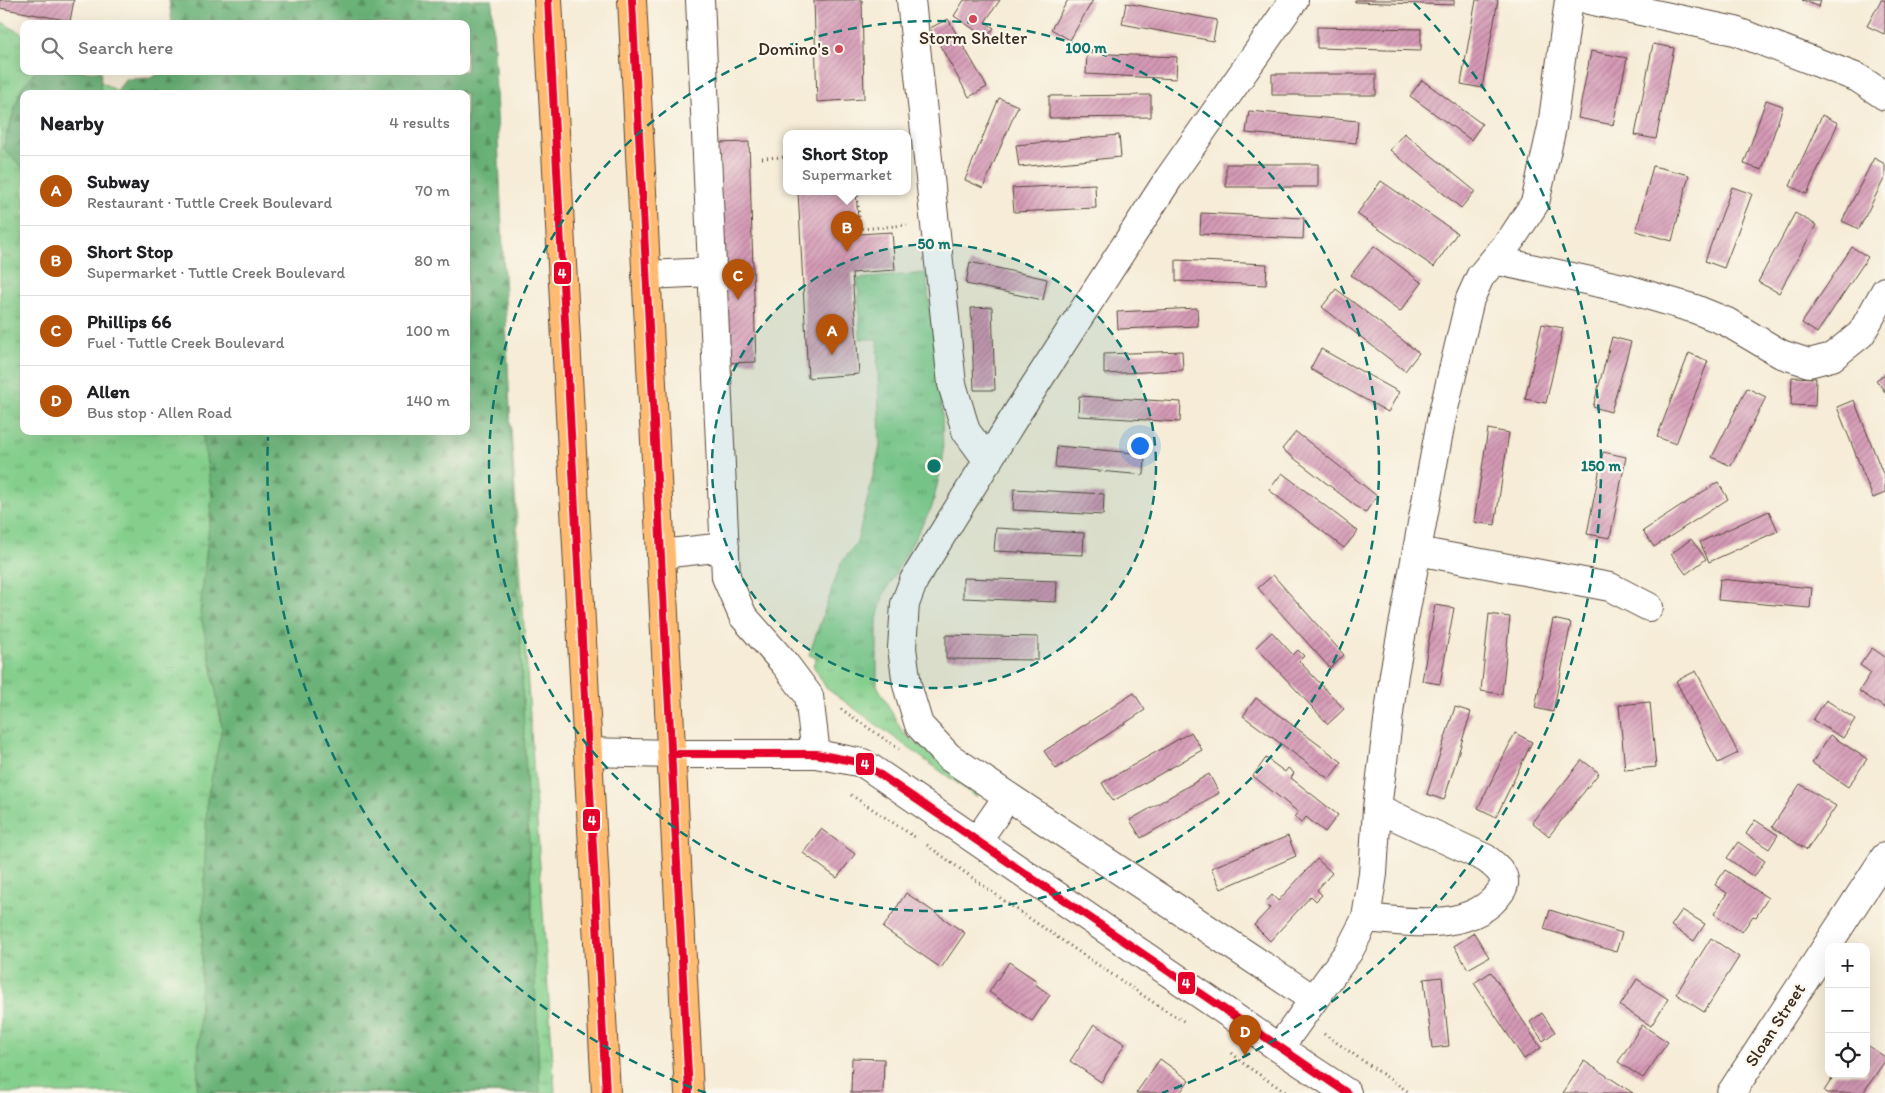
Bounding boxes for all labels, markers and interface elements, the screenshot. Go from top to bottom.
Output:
marker: Storm Shelter [967,13,979,25]
search box [20,20,470,75]
place label: Storm Shelter [919,27,1028,49]
icon: search [38,34,66,62]
text: Search here [78,36,173,59]
place label: Domino's [758,38,829,60]
text: 100 m [1065,39,1107,57]
marker: Domino's [833,43,845,55]
text: Nearby [40,110,104,135]
text: 4 results [389,113,450,132]
popup [783,130,911,195]
text: Short Stop [802,142,888,165]
text: Supermarket [802,165,892,184]
text: Subway [87,170,149,193]
text: A [51,181,61,200]
text: 70 m [415,181,450,200]
text: Restaurant · Tuttle Creek Boulevard [87,193,332,212]
pin: B [831,211,863,252]
text: 50 m [917,235,951,253]
text: Short Stop [87,240,173,263]
text: B [51,251,61,270]
text: 80 m [414,251,450,270]
pin: C [722,259,754,300]
line badge: 4 [553,261,572,285]
text: Supermarket · Tuttle Creek Boulevard [87,263,345,282]
text: 4 [558,265,567,282]
text: Phillips 66 [87,310,171,333]
pin: A [816,314,848,355]
text: C [51,321,61,340]
text: 100 m [406,321,450,340]
text: Fuel · Tuttle Creek Boulevard [87,333,285,352]
text: Allen [87,380,130,403]
text: D [51,391,61,410]
text: 140 m [406,391,450,410]
text: Bus stop · Allen Road [87,403,232,422]
your location [1127,433,1153,459]
centre of rings [925,457,943,475]
text: 150 m [1581,457,1621,475]
line badge: 4 [855,752,875,776]
text: 4 [861,756,870,773]
line badge: 4 [582,808,601,832]
text: 4 [588,812,597,829]
map controls [1825,943,1870,1078]
button: + [1825,943,1870,988]
line badge: 4 [1177,971,1196,995]
text: 4 [1182,975,1191,992]
street label: Sloan Street [1740,979,1810,1071]
button: − [1825,988,1870,1033]
pin: D [1229,1015,1261,1056]
button: locate [1825,1033,1870,1078]

